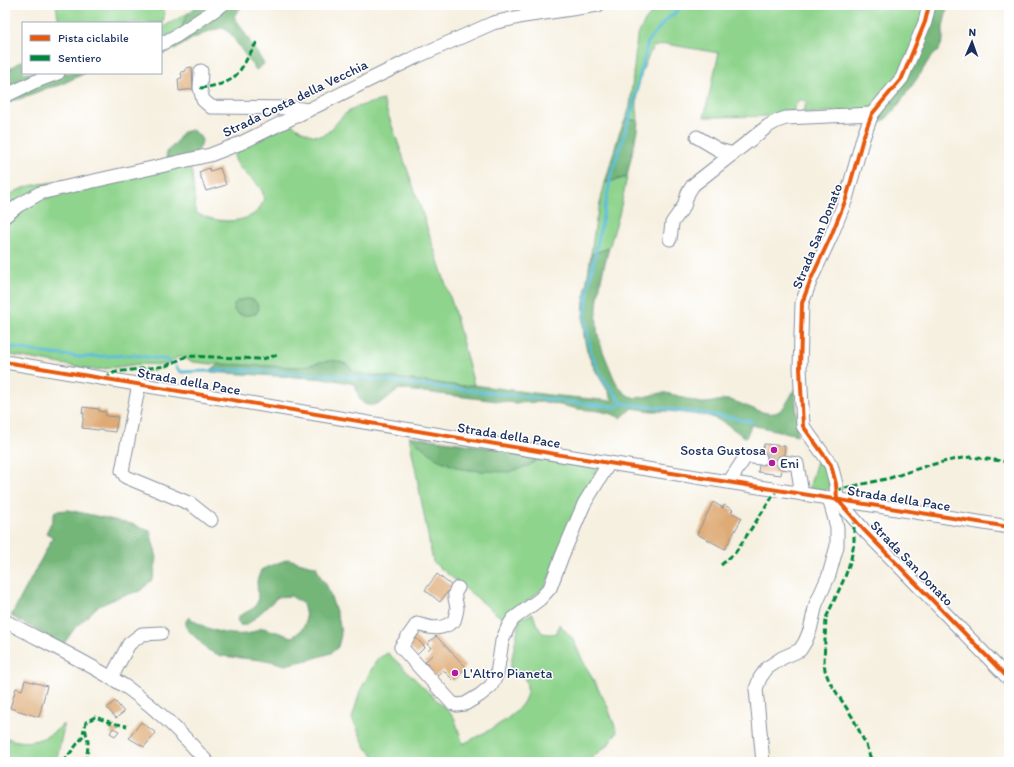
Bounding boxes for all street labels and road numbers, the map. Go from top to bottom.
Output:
street label: Strada Costa della Vecchia [220,56,371,141]
street label: Strada San Donato [789,181,846,291]
street label: Strada della Pace [136,364,242,399]
street label: Strada della Pace [456,419,562,452]
street label: Strada della Pace [846,482,952,515]
street label: Strada San Donato [867,517,957,610]

